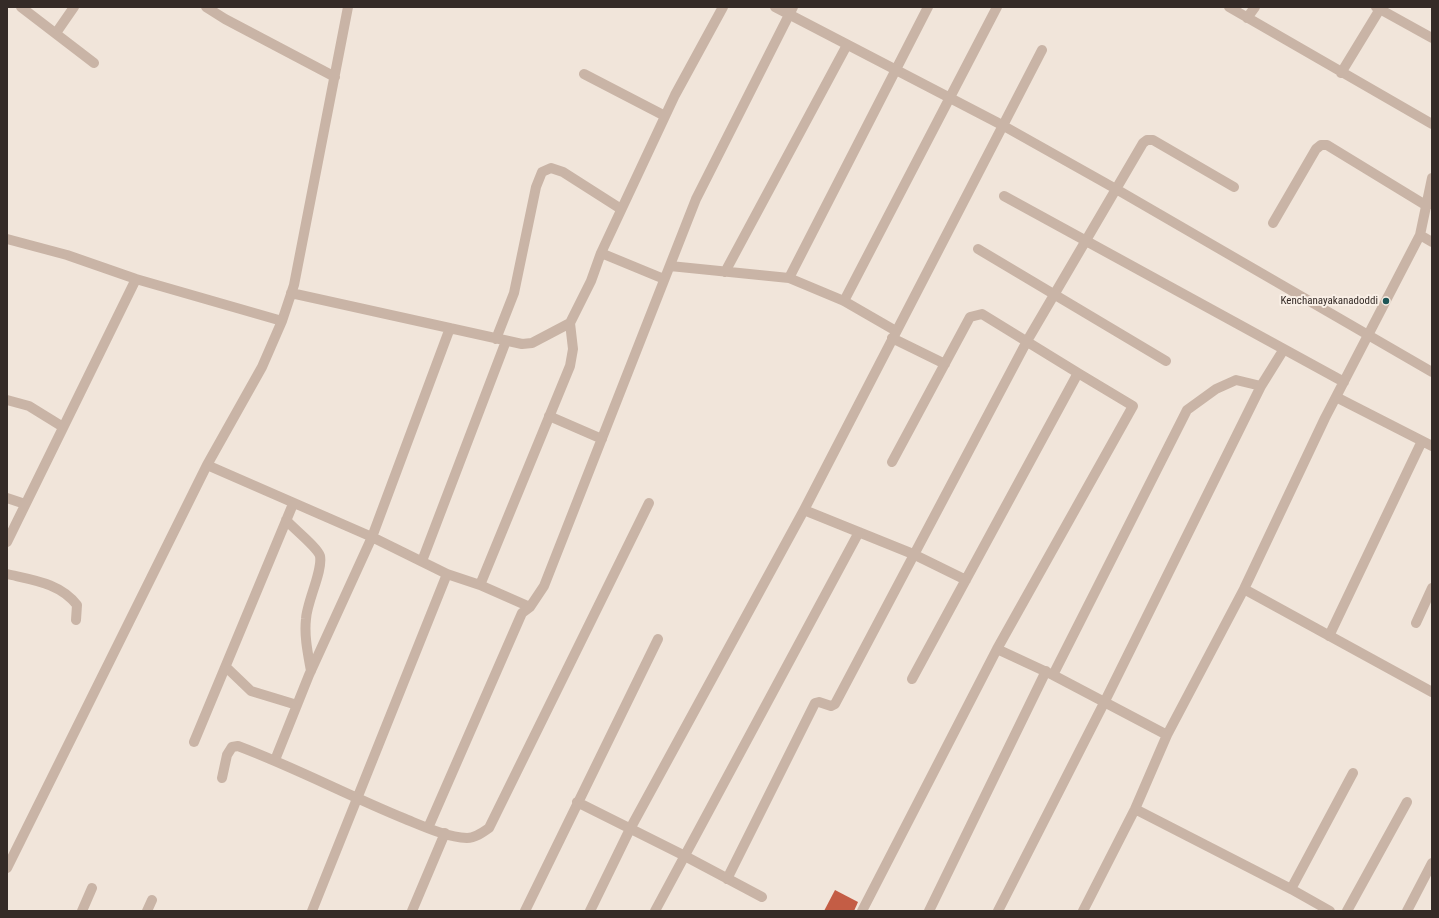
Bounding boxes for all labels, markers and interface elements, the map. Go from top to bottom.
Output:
place label: Kenchanayakanadoddi [1280,294,1378,308]
marker: Kenchanayakanadoddi [1381,296,1391,306]

